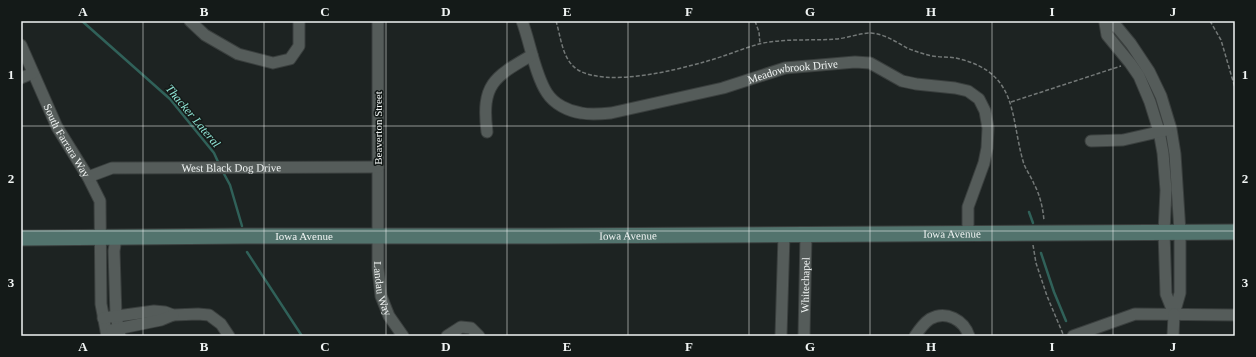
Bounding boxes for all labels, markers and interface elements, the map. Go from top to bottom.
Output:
text: A [78,4,88,19]
text: B [200,4,209,19]
text: C [320,4,330,19]
text: D [441,4,451,19]
text: E [563,4,571,19]
text: F [685,4,693,19]
text: G [805,4,815,19]
text: H [926,4,936,19]
text: I [1049,4,1055,19]
text: J [1170,4,1177,19]
street label: Meadowbrook Drive [746,57,838,86]
text: 1 [8,67,14,82]
text: 1 [1242,67,1248,82]
water label: Thacker Lateral [163,82,224,151]
street label: Beaverton Street [372,91,384,165]
street label: South Farrara Way [41,102,93,180]
street label: West Black Dog Drive [181,161,281,174]
text: 2 [8,171,14,186]
text: 2 [1242,171,1248,186]
street label: Iowa Avenue [923,227,981,240]
street label: Iowa Avenue [599,229,657,242]
street label: Iowa Avenue [275,230,333,242]
street label: Whitechapel [798,257,812,313]
street label: Landau Way [372,261,394,318]
text: 3 [8,275,15,290]
text: 3 [1242,275,1249,290]
text: A [78,339,88,354]
text: B [200,339,209,354]
text: C [320,339,330,354]
text: D [441,339,451,354]
text: E [563,339,571,354]
text: F [685,339,693,354]
text: G [805,339,815,354]
text: H [926,339,936,354]
text: I [1049,339,1055,354]
text: J [1170,339,1177,354]

